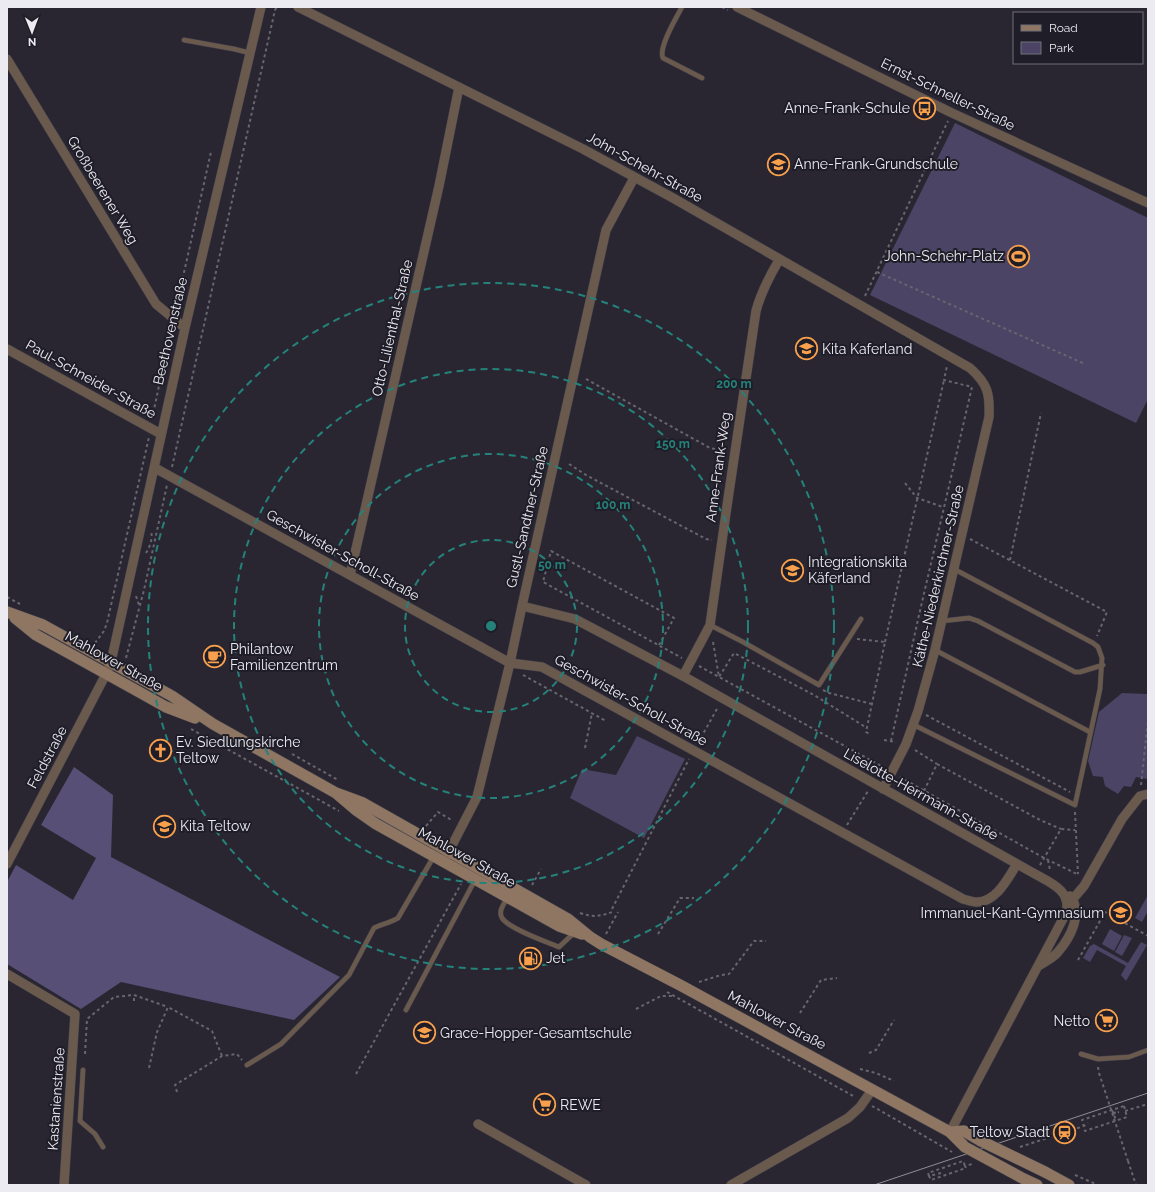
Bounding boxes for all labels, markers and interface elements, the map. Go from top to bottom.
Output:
north arrow [12,12,52,52]
legend [1013,12,1143,64]
text: Road [1049,21,1078,35]
text: N [28,35,36,48]
text: Park [1049,41,1074,55]
street label: Ernst-Schneller-Straße [878,55,1018,133]
bus stop icon: Anne-Frank-Schule [912,95,938,121]
place label: Anne-Frank-Schule [784,100,910,116]
street label: John-Schehr-Straße [584,129,706,205]
street label: Großbeerener Weg [64,133,142,247]
school or university icon: Anne-Frank-Grundschule [766,151,792,177]
place label: Anne-Frank-Grundschule [794,156,958,172]
sports icon: John-Schehr-Platz [1006,243,1032,269]
place label: John-Schehr-Platz [884,248,1004,264]
street label: Otto-Lilienthal-Straße [368,258,416,398]
street label: Beethovenstraße [150,276,190,386]
street label: Paul-Schneider-Straße [23,336,159,422]
school or university icon: Kita Kaferland [793,336,819,362]
place label: Kita Kaferland [822,341,912,357]
text: 200 m [716,377,752,391]
street label: Anne-Frank-Weg [702,411,734,523]
text: 150 m [656,437,690,451]
street label: Gustl-Sandtner-Straße [503,444,551,590]
street label: Käthe-Niederkirchner-Straße [909,483,967,669]
text: 100 m [596,498,630,512]
street label: Geschwister-Scholl-Straße [264,506,422,604]
place label: Integrationskita Käferland [808,554,907,586]
school or university icon: Integrationskita Käferland [779,557,805,583]
text: 50 m [538,558,566,572]
centre of rings [484,619,498,633]
street label: Mahlower Straße [62,628,166,694]
place label: Philantow Familienzentrum [230,641,338,673]
cafe icon: Philantow Familienzentrum [202,644,228,670]
street label: Geschwister-Scholl-Straße [552,651,710,749]
street label: Feldstraße [24,723,70,791]
place label: Ev. Siedlungskirche Teltow [176,734,300,766]
church icon: Ev. Siedlungskirche Teltow [147,737,173,763]
street label: Liselotte-Herrmann-Straße [841,745,1001,843]
school or university icon: Kita Teltow [152,813,178,839]
place label: Kita Teltow [180,818,251,834]
street label: Mahlower Straße [415,824,519,890]
school or university icon: Immanuel-Kant-Gymnasium [1107,900,1133,926]
place label: Immanuel-Kant-Gymnasium [921,905,1104,921]
fuel station icon: Jet [518,945,544,971]
place label: Jet [546,950,566,966]
street label: Mahlower Straße [725,987,829,1053]
supermarket icon: Netto [1093,1008,1119,1034]
place label: Netto [1054,1013,1090,1029]
school or university icon: Grace-Hopper-Gesamtschule [411,1020,437,1046]
place label: Grace-Hopper-Gesamtschule [440,1025,632,1041]
street label: Kastanienstraße [44,1047,68,1151]
supermarket icon: REWE [531,1092,557,1118]
place label: REWE [560,1097,601,1113]
station icon: Teltow Stadt [1052,1119,1078,1145]
place label: Teltow Stadt [970,1124,1050,1140]

